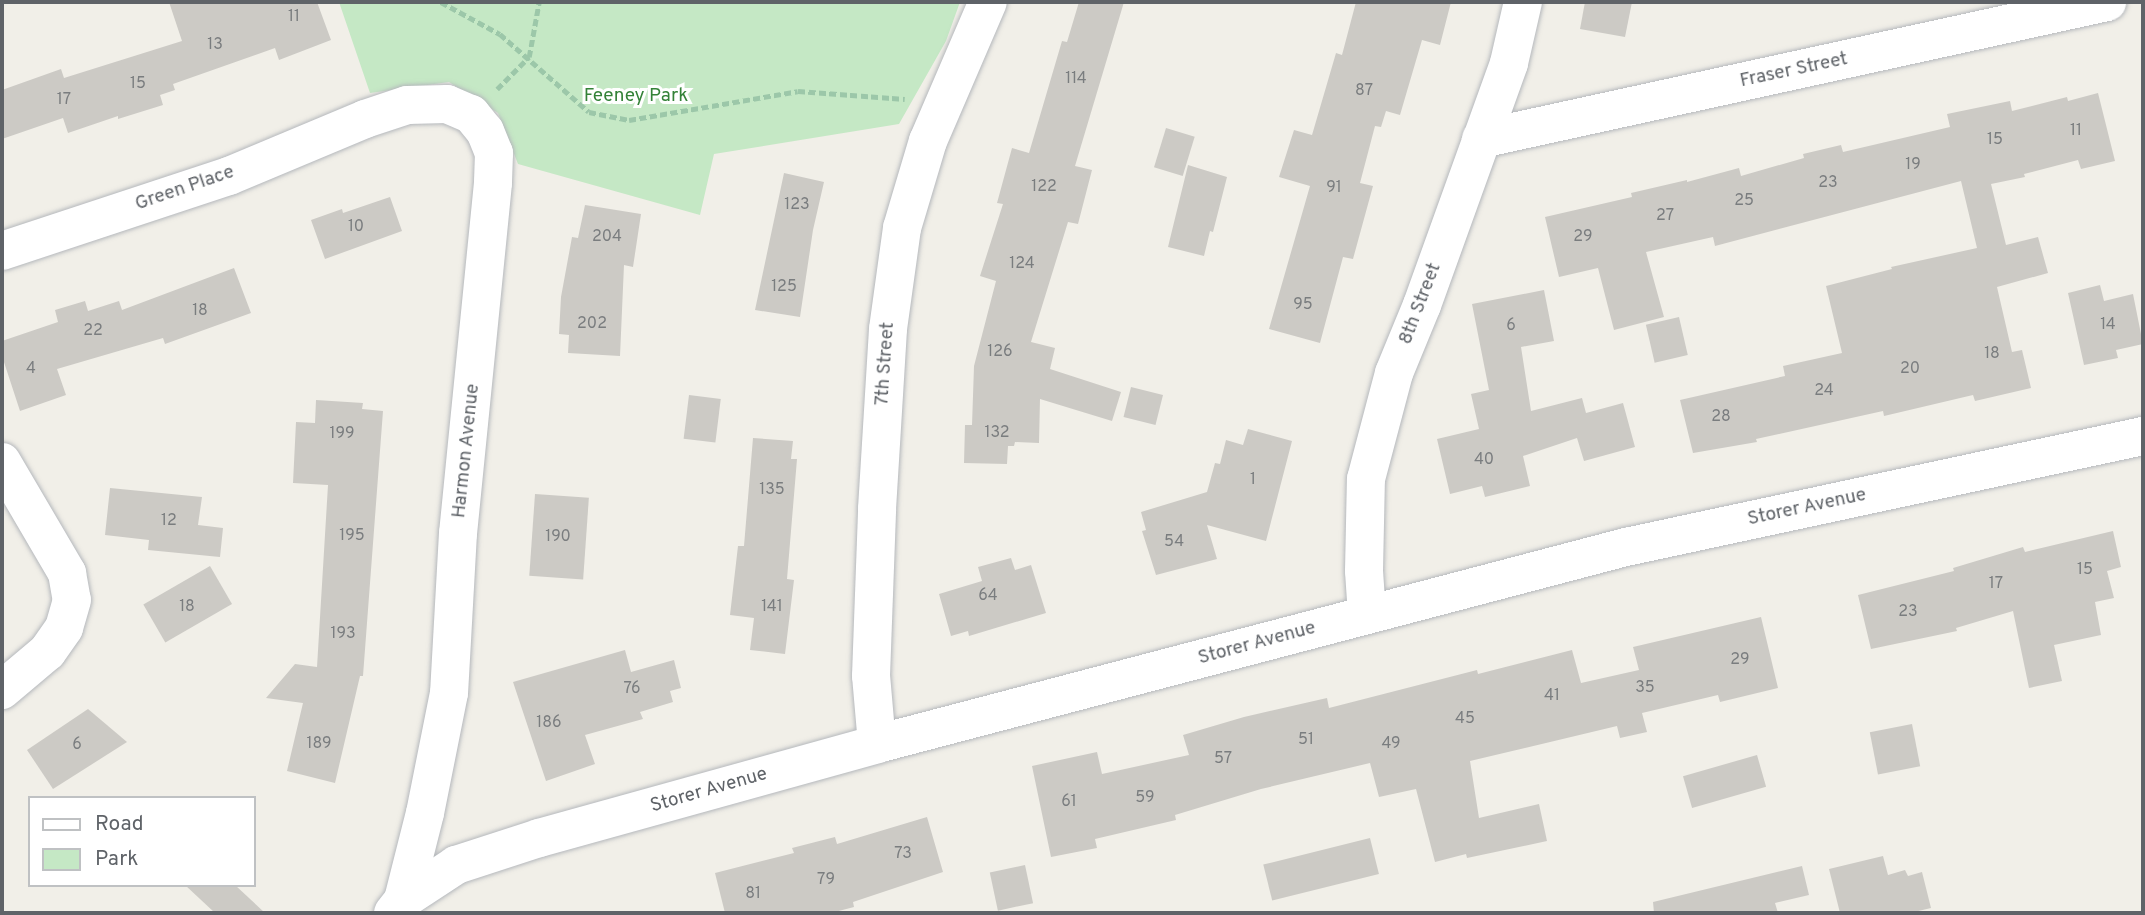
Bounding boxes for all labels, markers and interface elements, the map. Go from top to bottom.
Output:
house number: 11 [288,7,300,27]
house number: 13 [207,35,223,55]
street label: Fraser Street [1738,48,1850,94]
house number: 114 [1065,69,1087,89]
house number: 15 [130,74,146,94]
house number: 87 [1355,81,1373,101]
park label: Feeney Park [584,86,688,108]
house number: 17 [57,90,71,110]
house number: 11 [2070,121,2082,141]
house number: 15 [1987,130,2003,150]
house number: 19 [1905,155,1921,175]
street label: Green Place [132,161,238,217]
house number: 23 [1818,173,1838,193]
house number: 122 [1031,177,1057,197]
house number: 91 [1326,178,1342,198]
house number: 25 [1734,191,1754,211]
house number: 123 [784,195,810,215]
house number: 27 [1656,206,1674,226]
house number: 10 [348,217,364,237]
house number: 204 [592,227,622,247]
house number: 29 [1573,227,1593,247]
house number: 124 [1009,254,1035,274]
street label: 8th Street [1395,260,1447,348]
house number: 125 [771,277,797,297]
house number: 95 [1293,295,1313,315]
house number: 18 [192,301,208,321]
house number: 202 [577,314,607,334]
house number: 14 [2100,315,2116,335]
house number: 6 [1506,316,1516,336]
house number: 22 [83,321,103,341]
street label: 7th Street [872,321,900,407]
house number: 126 [987,342,1013,362]
house number: 18 [1984,344,2000,364]
house number: 4 [26,359,36,379]
house number: 20 [1900,359,1920,379]
house number: 24 [1814,381,1834,401]
street label: Harmon Avenue [449,382,485,520]
house number: 28 [1711,407,1731,427]
house number: 132 [984,423,1010,443]
house number: 199 [329,424,355,444]
house number: 40 [1474,450,1494,470]
house number: 1 [1250,470,1256,490]
house number: 135 [759,480,785,500]
street label: Storer Avenue [1745,484,1869,532]
house number: 12 [161,511,177,531]
house number: 195 [339,526,365,546]
house number: 190 [545,527,571,547]
house number: 54 [1164,532,1184,552]
house number: 15 [2077,560,2093,580]
house number: 17 [1989,574,2003,594]
house number: 64 [978,586,998,606]
house number: 18 [179,597,195,617]
house number: 141 [761,597,783,617]
house number: 23 [1898,602,1918,622]
street label: Storer Avenue [1195,617,1319,671]
house number: 193 [330,624,356,644]
house number: 29 [1730,650,1750,670]
house number: 35 [1635,678,1655,698]
house number: 76 [623,679,641,699]
house number: 41 [1544,686,1560,706]
house number: 45 [1455,709,1475,729]
house number: 186 [536,713,562,733]
house number: 51 [1298,730,1314,750]
house number: 189 [307,734,331,754]
house number: 49 [1381,734,1401,754]
house number: 6 [72,735,82,755]
house number: 57 [1214,749,1232,769]
street label: Storer Avenue [648,763,770,819]
house number: 59 [1135,788,1155,808]
house number: 61 [1061,792,1077,812]
legend [28,796,256,887]
text: Road [95,811,144,838]
house number: 73 [894,844,912,864]
text: Park [95,846,138,873]
house number: 79 [817,870,835,890]
house number: 81 [745,884,761,904]

